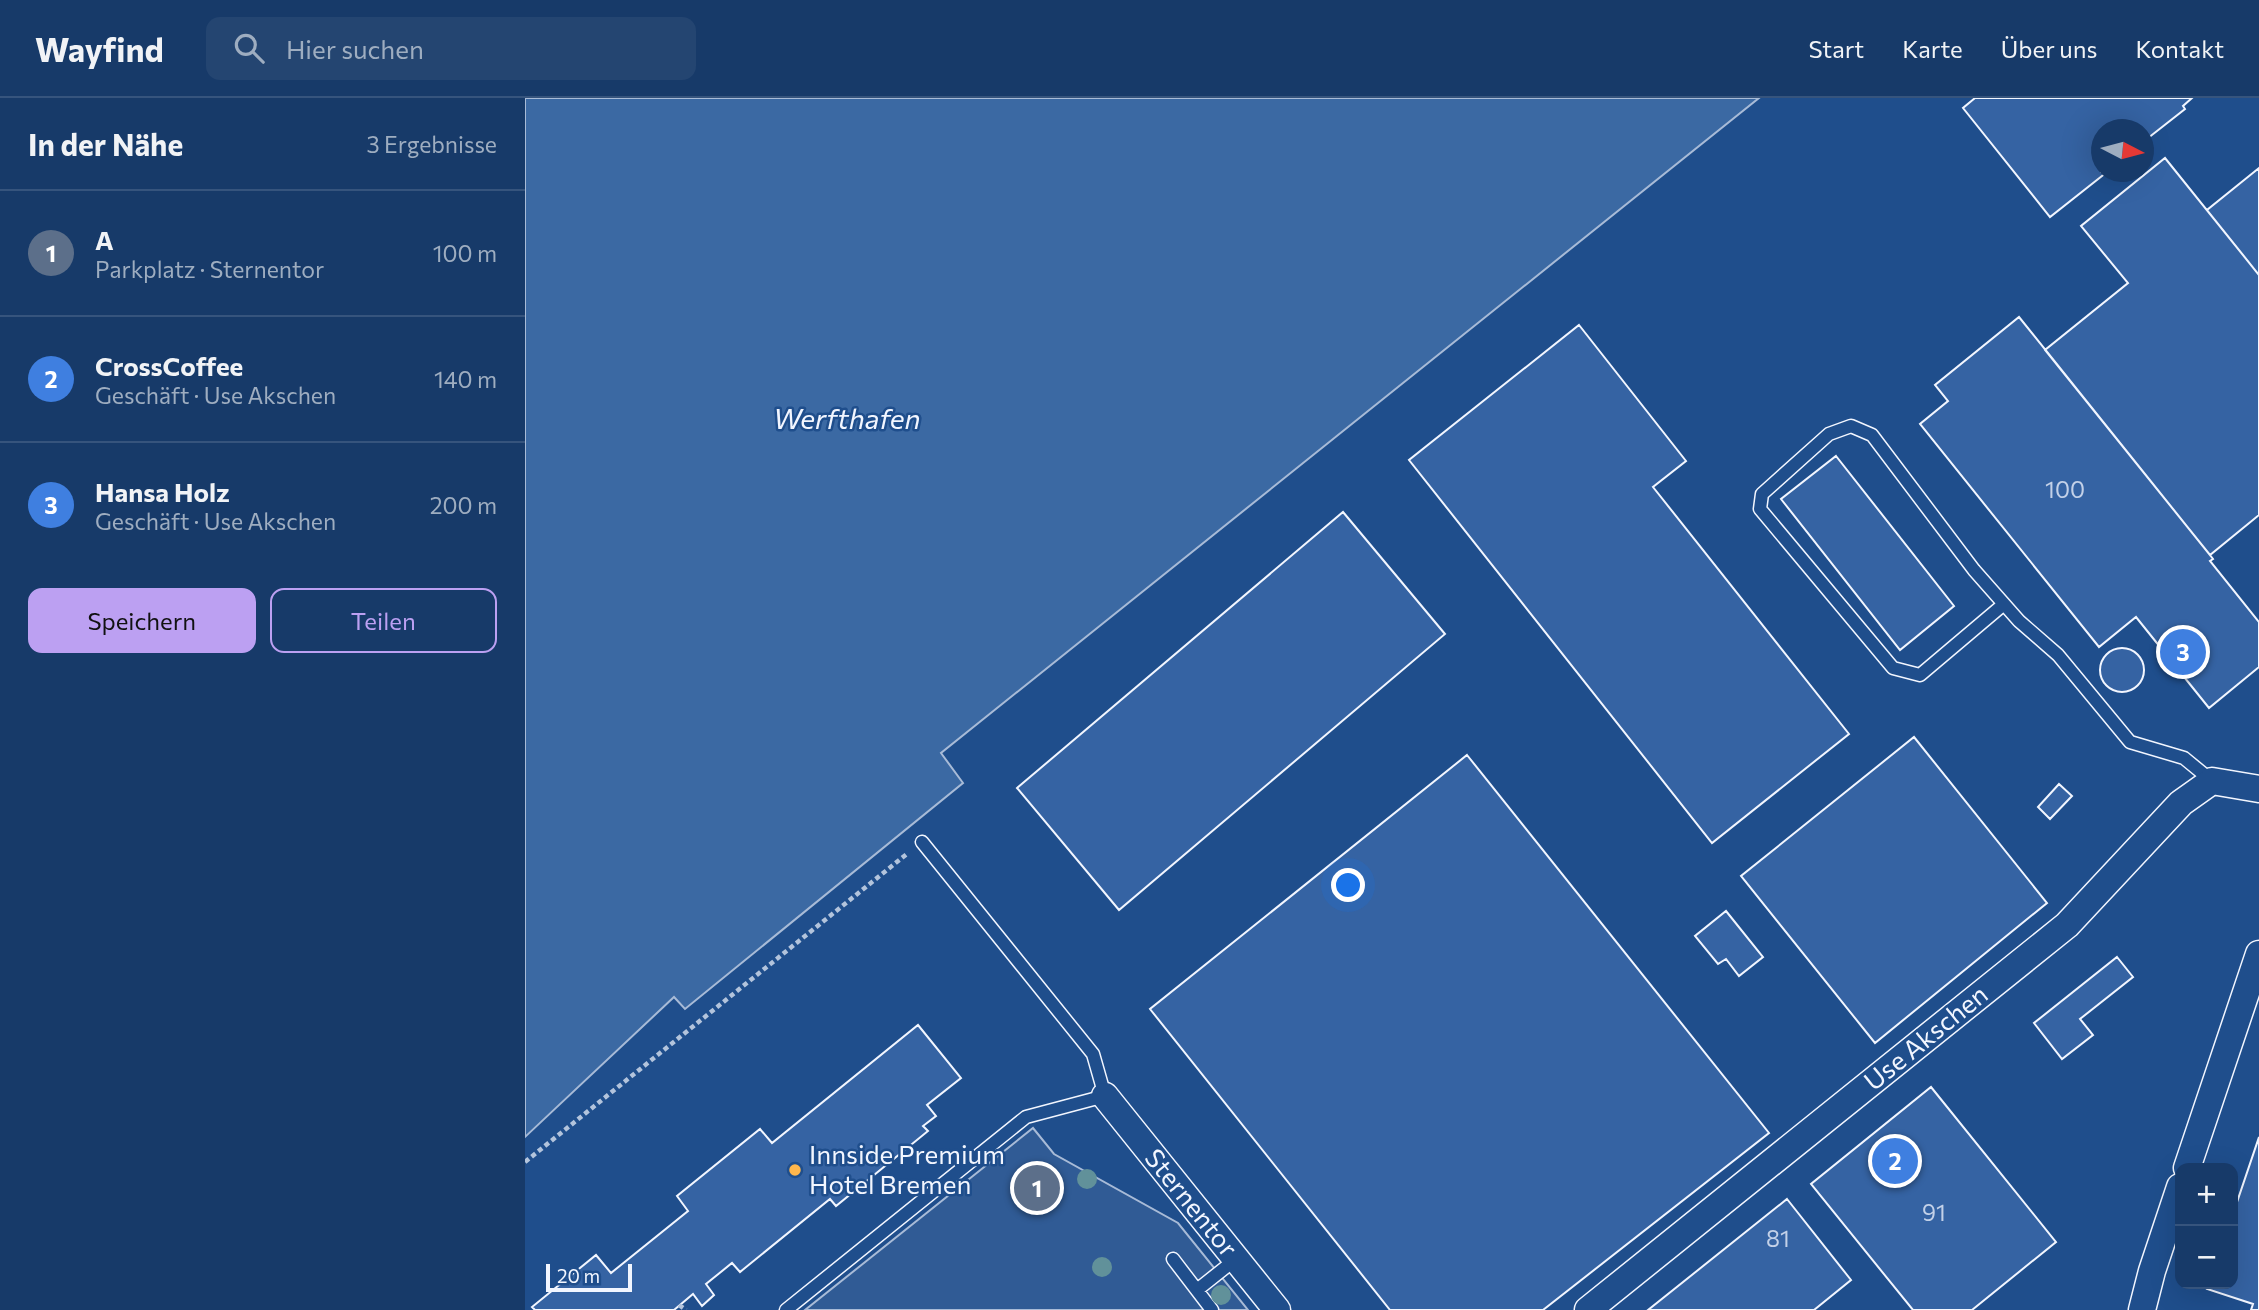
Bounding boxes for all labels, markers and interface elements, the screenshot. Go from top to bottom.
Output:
search box [206,17,696,80]
text: Wayfind [35,28,164,69]
icon: search [230,29,268,67]
text: Hier suchen [286,33,424,64]
text: Start [1809,34,1864,63]
text: Karte [1902,34,1963,63]
text: Über uns [2001,34,2097,63]
text: Kontakt [2135,34,2224,63]
north arrow [2091,119,2154,182]
text: In der Nähe [28,125,183,162]
text: 3 Ergebnisse [367,130,497,158]
text: A [95,224,114,255]
text: 1 [46,239,56,267]
text: 100 m [433,239,497,267]
text: Parkplatz · Sternentor [95,255,324,283]
text: CrossCoffee [95,350,243,381]
text: 2 [44,365,58,393]
text: 140 m [434,365,497,393]
text: Geschäft · Use Akschen [95,381,336,409]
water label: Werfthafen [773,401,921,435]
house number: 100 [2045,475,2085,503]
text: Hansa Holz [95,476,230,507]
text: 3 [44,491,58,519]
text: 200 m [430,491,497,519]
text: Geschäft · Use Akschen [95,507,336,535]
button: Speichern [28,588,256,653]
button: Teilen [270,588,497,653]
pin: 3 [2160,626,2206,678]
your location [1331,868,1365,902]
street label: Use Akschen [1857,978,1993,1096]
pin: 2 [1872,1135,1918,1187]
place label: Innside Premium Hotel Bremen [809,1138,1005,1199]
street label: Sternentor [1139,1142,1245,1262]
marker: Innside Premium Hotel Bremen [787,1162,803,1178]
pin: 1 [1014,1162,1060,1214]
map controls [2175,1163,2238,1289]
button: + [2175,1163,2238,1226]
house number: 91 [1922,1198,1946,1226]
house number: 81 [1766,1224,1790,1252]
button: − [2175,1226,2238,1289]
scale bar [546,1261,632,1293]
text: 20 m [557,1264,600,1287]

